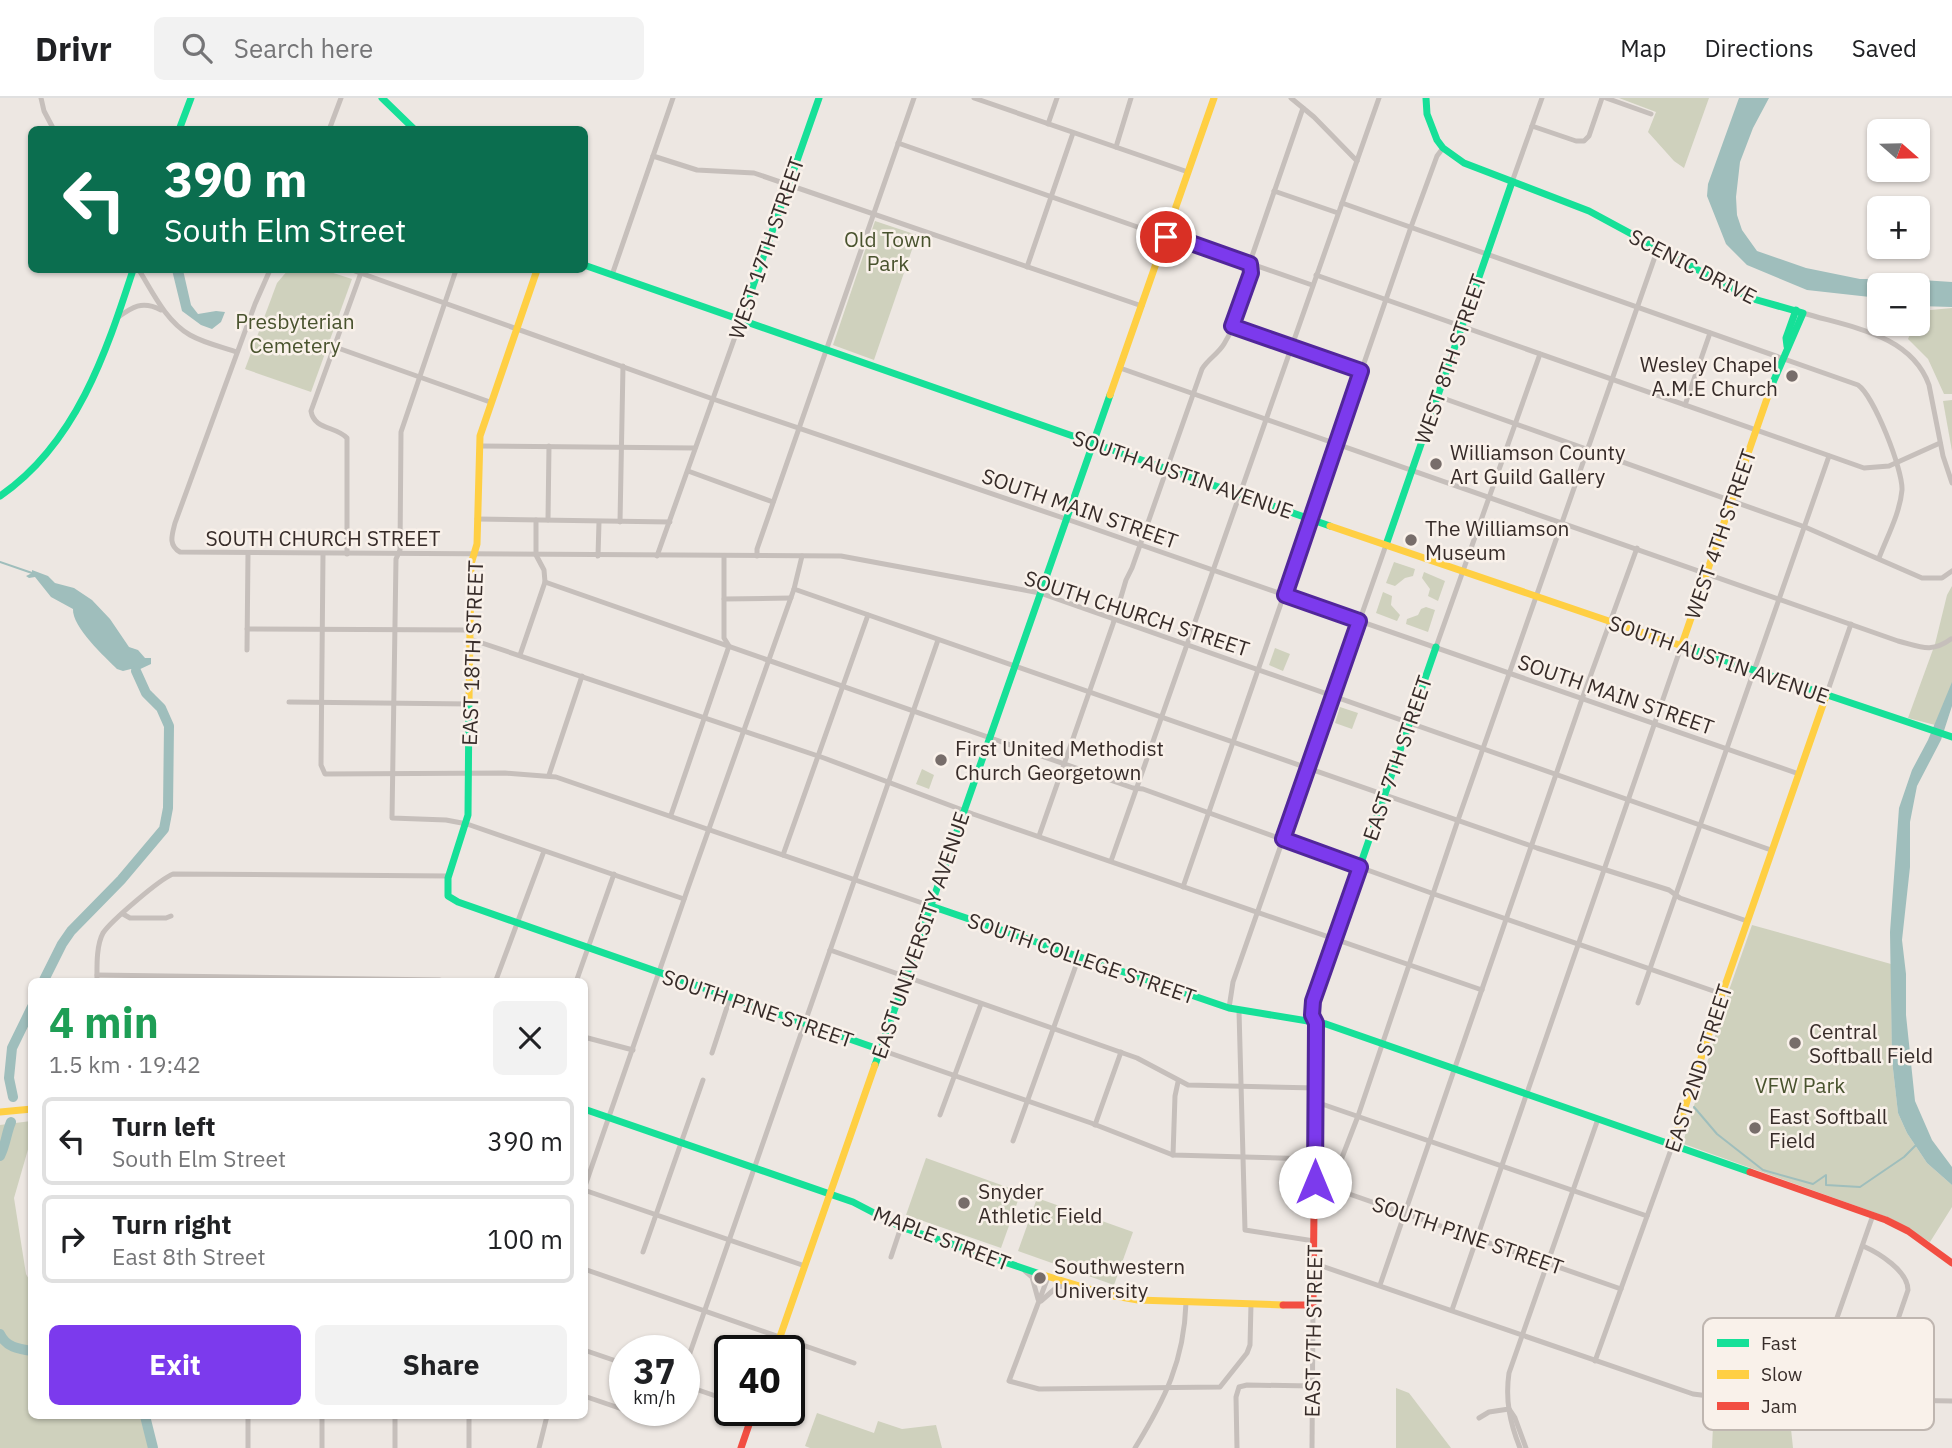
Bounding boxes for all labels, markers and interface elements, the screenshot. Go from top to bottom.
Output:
search box [154,17,644,80]
text: Drivr [35,27,112,70]
icon: search [178,29,216,67]
text: Search here [234,31,373,65]
text: Map [1620,32,1666,64]
text: Directions [1704,32,1814,64]
text: Saved [1852,32,1917,64]
north arrow [1867,119,1930,182]
map controls [1867,119,1930,336]
text: 390 m [164,147,308,210]
street label: WEST 17TH STREET [722,153,810,343]
icon: left [49,154,140,245]
button: + [1867,196,1930,259]
pin [1136,207,1196,267]
text: South Elm Street [164,209,406,251]
icon: arrive [1147,218,1185,256]
street label: SCENIC DRIVE [1624,222,1762,310]
park label: Old Town Park [844,225,932,277]
street label: WEST 8TH STREET [1408,270,1492,448]
button: − [1867,273,1930,336]
park label: Presbyterian Cemetery [235,307,355,359]
place label: Wesley Chapel A.M.E Church [1640,350,1778,402]
marker: Wesley Chapel A.M.E Church [1784,368,1800,384]
street label: SOUTH AUSTIN AVENUE [1069,423,1297,525]
place label: Williamson County Art Guild Gallery [1450,438,1626,490]
street label: WEST 4TH STREET [1678,445,1762,623]
marker: Williamson County Art Guild Gallery [1428,456,1444,472]
street label: SOUTH MAIN STREET [978,461,1182,555]
place label: The Williamson Museum [1425,514,1569,566]
street label: SOUTH CHURCH STREET [205,524,441,552]
marker: The Williamson Museum [1403,532,1419,548]
street label: EAST 18TH STREET [455,560,489,746]
street label: SOUTH CHURCH STREET [1021,563,1253,663]
street label: SOUTH AUSTIN AVENUE [1605,608,1833,710]
street label: SOUTH MAIN STREET [1514,647,1718,741]
street label: EAST 7TH STREET [1356,672,1438,844]
place label: First United Methodist Church Georgetown [955,734,1164,786]
marker: First United Methodist Church Georgetown [933,752,949,768]
street label: EAST UNIVERSITY AVENUE [865,808,975,1062]
street label: SOUTH COLLEGE STREET [964,906,1200,1010]
street label: SOUTH PINE STREET [659,962,857,1054]
street label: EAST 2ND STREET [1658,980,1738,1156]
text: 4 min [49,995,159,1050]
button: close [493,1001,567,1075]
place label: Central Softball Field [1809,1017,1933,1069]
marker: Central Softball Field [1787,1035,1803,1051]
text: 1.5 km · 19:42 [49,1049,201,1079]
park label: VFW Park [1755,1071,1845,1099]
place label: East Softball Field [1769,1102,1888,1154]
text: Turn left [112,1109,215,1143]
marker: East Softball Field [1747,1120,1763,1136]
icon: left [53,1122,91,1160]
text: 390 m [487,1124,563,1158]
text: South Elm Street [112,1143,286,1173]
position arrow [1278,1145,1352,1219]
place label: Snyder Athletic Field [978,1177,1102,1229]
street label: SOUTH PINE STREET [1369,1189,1567,1281]
marker: Snyder Athletic Field [956,1195,972,1211]
street label: MAPLE STREET [869,1199,1015,1277]
text: Turn right [112,1207,231,1241]
icon: right [53,1220,91,1258]
text: 100 m [487,1222,563,1256]
text: East 8th Street [112,1241,266,1271]
street label: EAST 7TH STREET [1297,1244,1329,1418]
place label: Southwestern University [1054,1252,1185,1304]
marker: Southwestern University [1032,1270,1048,1286]
legend [1703,1318,1934,1430]
button: Exit [49,1325,301,1405]
button: Share [315,1325,567,1405]
text: Fast [1761,1331,1797,1355]
speed limit sign: 40 [714,1335,805,1426]
text: 37 [633,1348,676,1394]
text: Slow [1761,1362,1802,1386]
text: km/h [633,1386,676,1409]
text: Jam [1761,1394,1797,1418]

